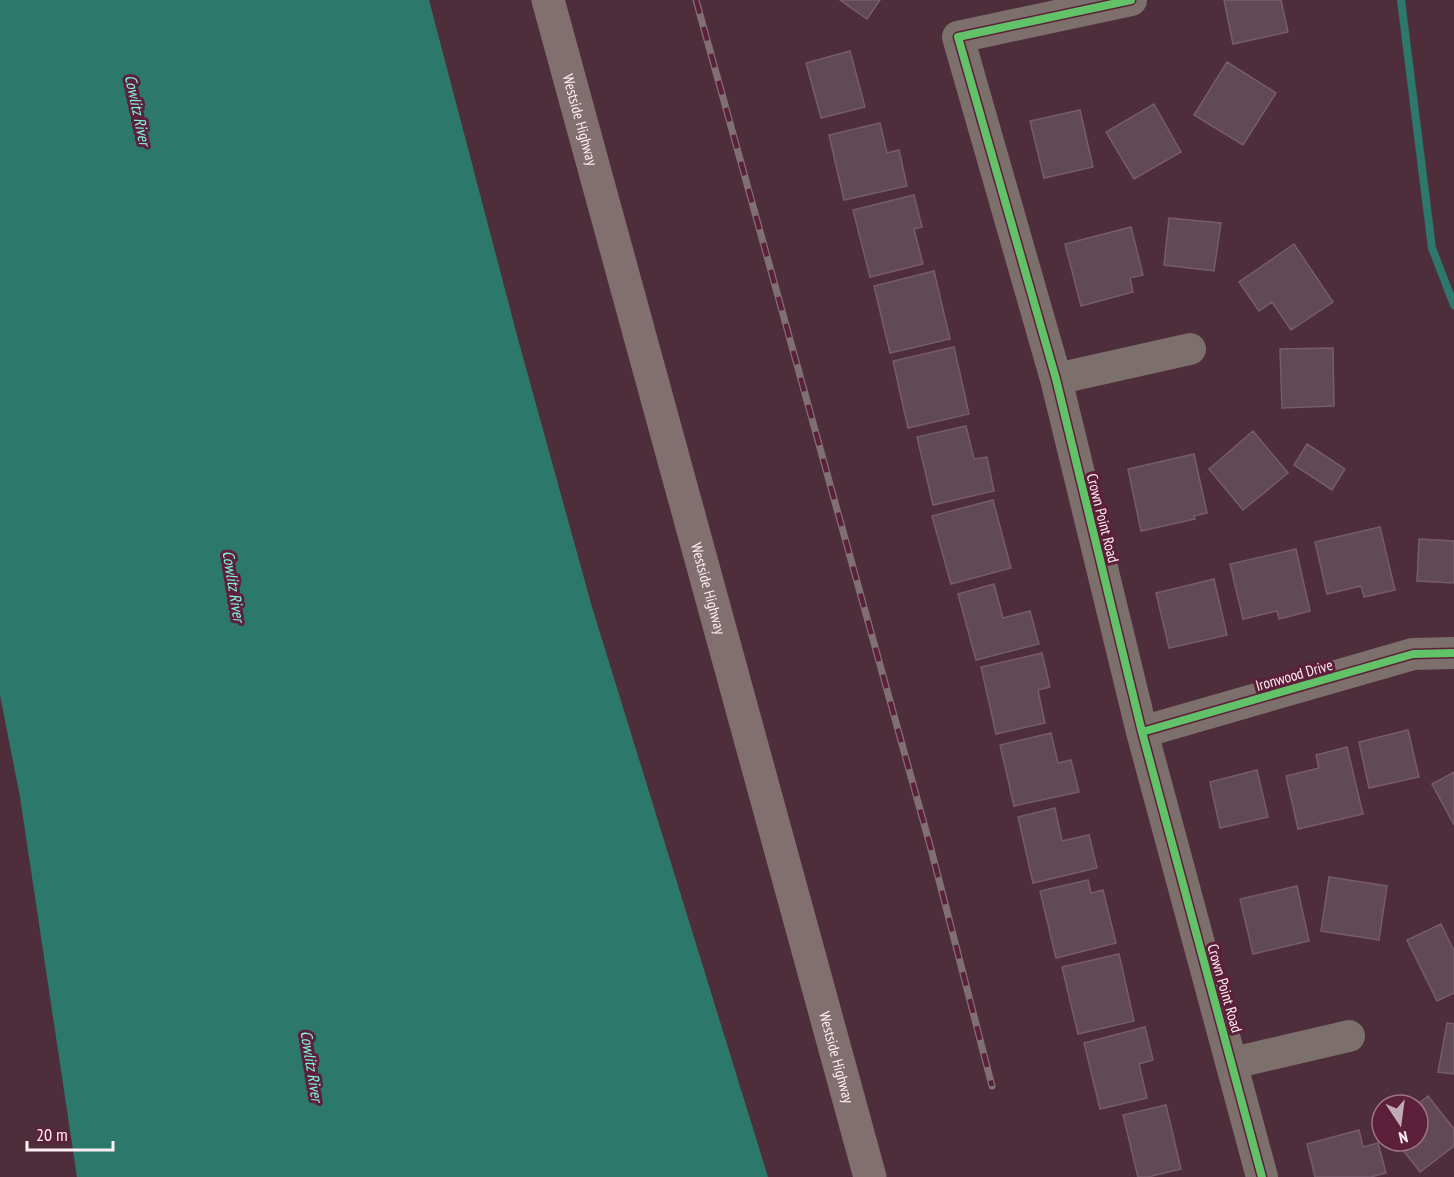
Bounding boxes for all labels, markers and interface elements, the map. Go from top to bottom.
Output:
street label: Westside Highway [559,72,602,168]
water label: Cowlitz River [121,73,156,150]
street label: Crown Point Road [1083,471,1123,565]
street label: Westside Highway [687,540,731,637]
water label: Cowlitz River [219,549,250,626]
street label: Ironwood Drive [1253,655,1335,695]
street label: Crown Point Road [1203,942,1247,1034]
street label: Westside Highway [816,1009,859,1105]
water label: Cowlitz River [297,1029,328,1106]
north arrow [1370,1093,1430,1153]
scale bar [27,1114,112,1152]
text: 20 m [36,1123,68,1146]
text: N [1397,1127,1410,1148]

